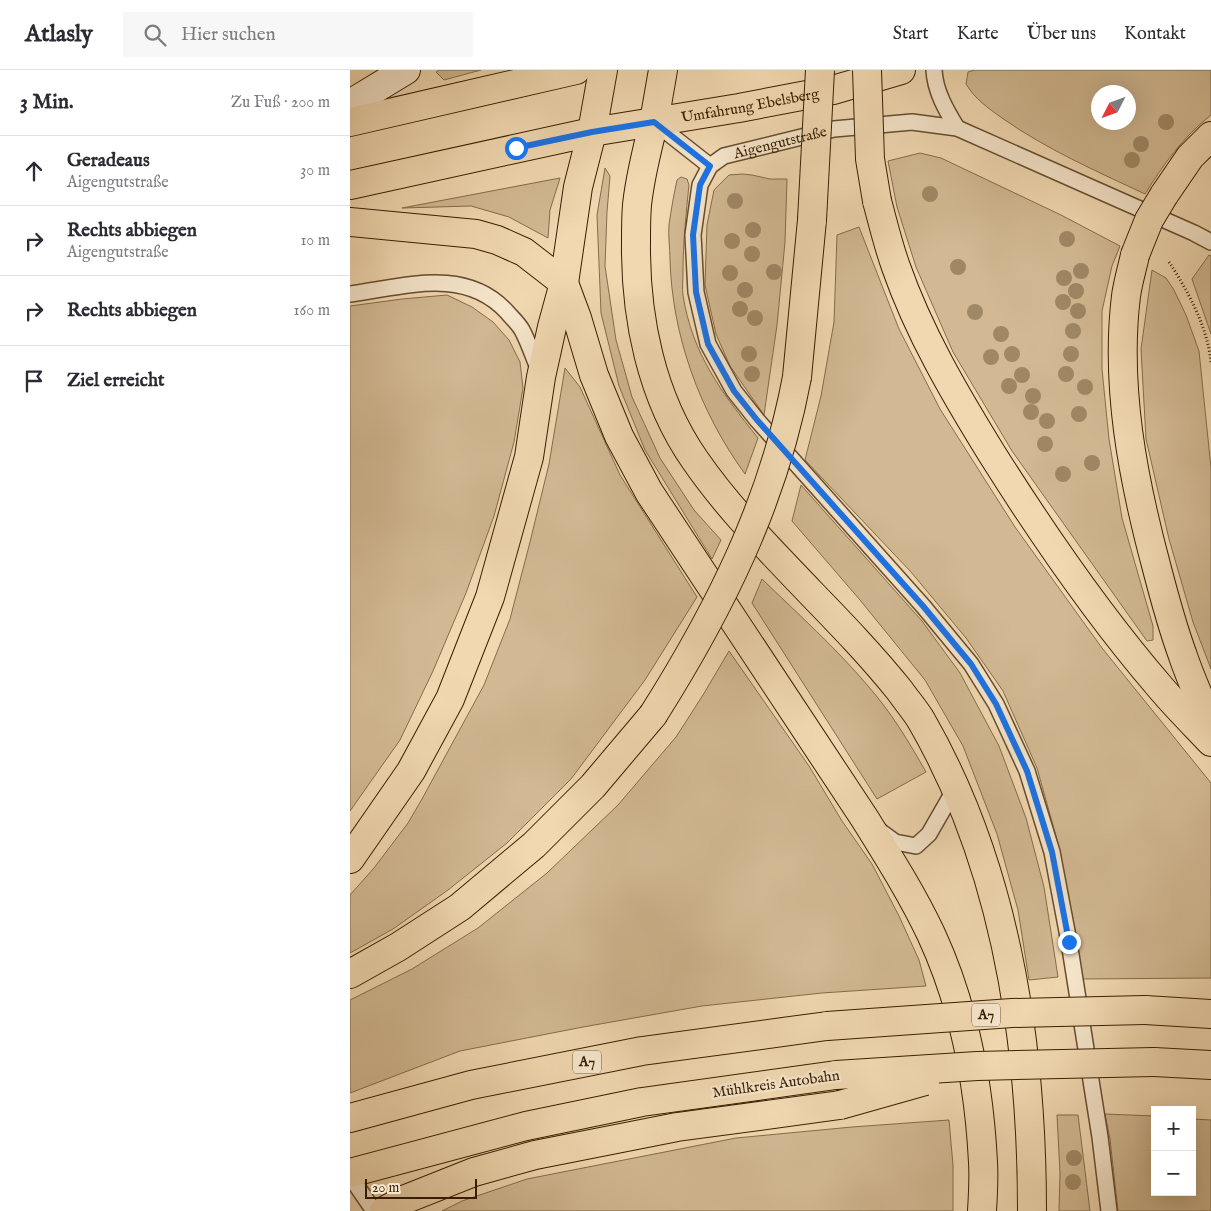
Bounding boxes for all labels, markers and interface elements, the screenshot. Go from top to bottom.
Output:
search box [123,12,473,57]
text: Atlasly [25,19,93,50]
icon: search [141,21,169,49]
text: Hier suchen [181,23,276,47]
text: Start [893,23,929,46]
text: Karte [957,23,999,46]
text: Über uns [1027,23,1096,46]
text: Kontakt [1124,23,1186,46]
street label: Umfahrung Ebelsberg [680,83,821,127]
north arrow [1091,85,1136,130]
text: 3 Min. [20,89,73,116]
text: Zu Fuß · 200 m [231,93,330,113]
street label: Aigengutstraße [731,122,829,163]
route start [505,137,528,160]
text: Geradeaus [67,149,150,173]
icon: ahead [20,157,48,185]
text: 30 m [300,161,330,181]
text: Aigengutstraße [67,173,169,193]
text: Rechts abbiegen [67,219,197,243]
icon: right [20,227,48,255]
text: 10 m [300,231,330,251]
text: Aigengutstraße [67,243,169,263]
icon: right [20,297,48,325]
text: Rechts abbiegen [67,299,197,323]
text: 160 m [294,301,330,321]
icon: arrive [20,367,48,395]
text: Ziel erreicht [67,369,165,393]
route end [1058,931,1081,954]
road number: A7 [972,1004,1000,1026]
road number: A7 [573,1050,601,1074]
street label: Mühlkreis Autobahn [711,1066,841,1102]
map controls [1151,1106,1196,1196]
button: + [1151,1106,1196,1151]
button: − [1151,1151,1196,1196]
scale bar [365,1176,478,1199]
text: 20 m [372,1179,399,1197]

